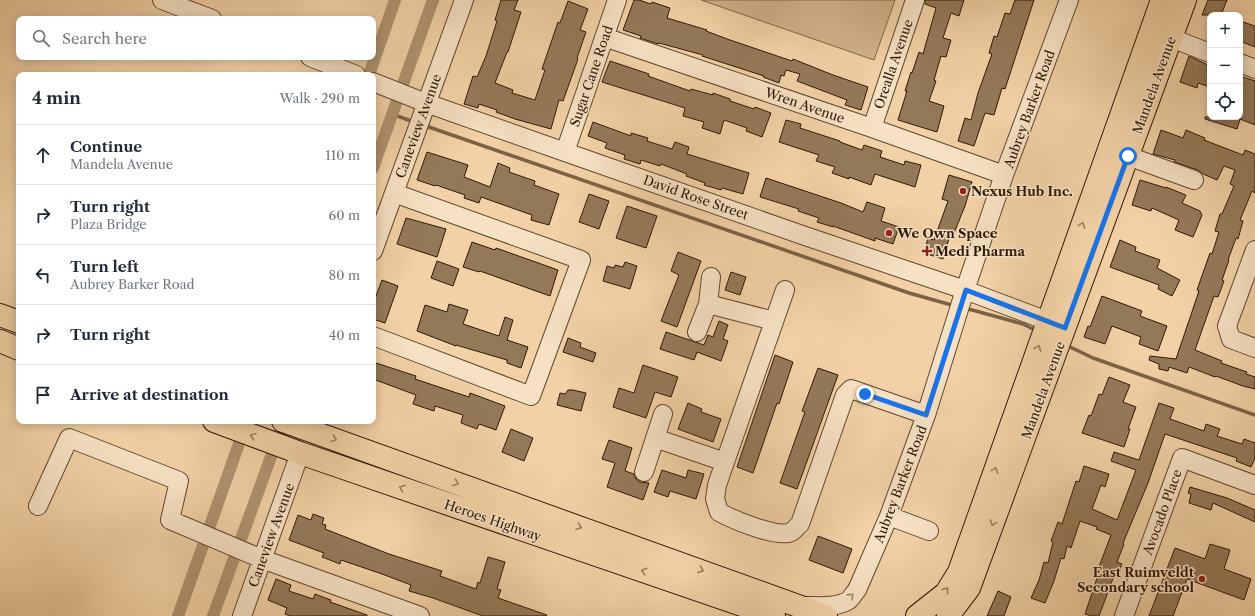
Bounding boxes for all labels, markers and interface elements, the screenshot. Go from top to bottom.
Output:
map controls [1207,12,1243,120]
button: + [1207,12,1243,48]
search box [16,16,376,60]
street label: Orealla Avenue [870,17,916,111]
street label: Sugar Cane Road [566,23,616,129]
icon: search [30,27,52,49]
text: Search here [62,29,147,48]
street label: Mandela Avenue [1129,34,1179,136]
street label: Aubrey Barker Road [1000,48,1058,171]
button: − [1207,48,1243,84]
street label: Caneview Avenue [392,72,444,180]
street label: Wren Avenue [762,84,847,126]
button: locate [1207,84,1243,120]
text: 4 min [32,88,81,108]
text: Walk · 290 m [279,90,360,106]
text: Continue [70,137,142,156]
icon: ahead [32,144,54,166]
text: 110 m [325,147,360,163]
route start [1119,147,1137,165]
text: Mandela Avenue [70,156,173,172]
street label: David Rose Street [641,172,751,223]
place label: Nexus Hub Inc. [971,183,1073,199]
marker: Nexus Hub Inc. [958,186,968,196]
text: Turn right [70,197,150,216]
icon: right [32,204,54,226]
text: 60 m [329,207,360,223]
text: Plaza Bridge [70,216,147,232]
one-way arrow [1077,222,1086,229]
place label: We Own Space [896,225,998,241]
marker: We Own Space [884,228,894,238]
place label: Medi Pharma [935,243,1026,259]
marker: Medi Pharma [922,246,932,256]
text: Turn left [70,257,139,276]
icon: left [32,264,54,286]
text: 80 m [328,267,360,283]
text: Aubrey Barker Road [70,276,194,292]
icon: right [32,324,54,346]
text: Turn right [70,325,150,344]
text: 40 m [329,327,360,343]
street label: Mandela Avenue [1018,339,1068,441]
one-way arrow [1034,345,1042,352]
icon: arrive [32,384,54,406]
text: Arrive at destination [70,385,229,404]
route end [856,385,874,403]
street label: Aubrey Barker Road [870,423,930,546]
one-way arrow [250,432,257,440]
one-way arrow [330,435,337,443]
one-way arrow [990,467,999,474]
street label: Avocado Place [1139,467,1185,558]
one-way arrow [453,478,460,487]
street label: Caneview Avenue [245,481,297,589]
one-way arrow [399,485,406,493]
street label: Heroes Highway [442,496,544,544]
one-way arrow [990,520,998,527]
one-way arrow [575,522,582,530]
place label: East Ruimveldt Secondary school [1077,564,1195,595]
one-way arrow [698,566,705,574]
one-way arrow [641,568,648,576]
marker: East Ruimveldt Secondary school [1197,574,1207,584]
one-way arrow [942,588,949,595]
one-way arrow [846,593,854,601]

